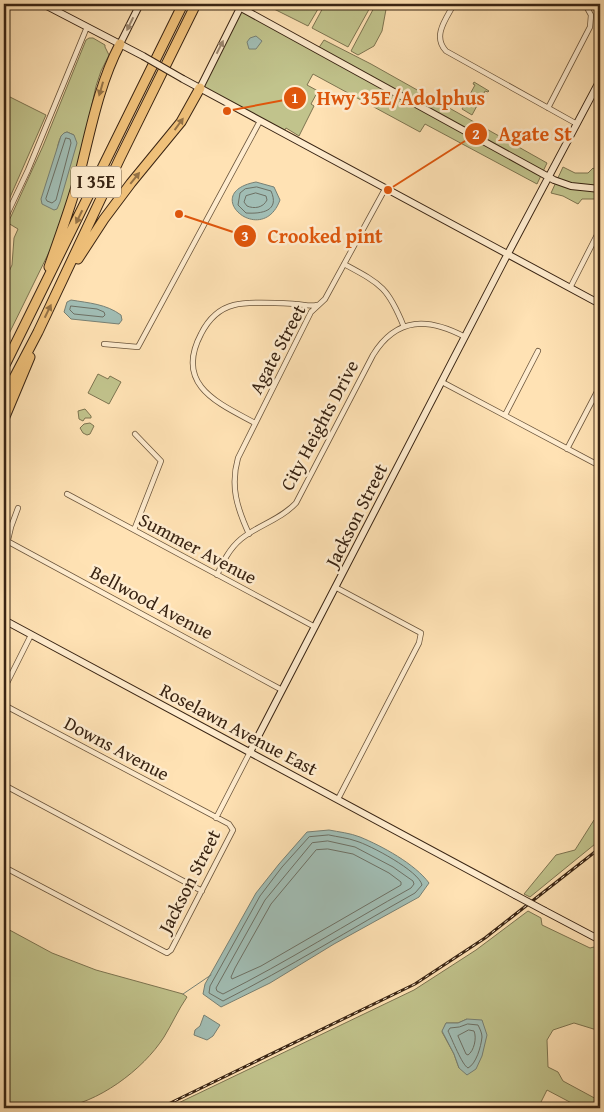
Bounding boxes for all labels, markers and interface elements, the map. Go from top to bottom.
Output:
one-way arrow [126,17,134,31]
one-way arrow [216,40,224,55]
callout: Hwy 35E/Adolphus [282,80,495,115]
one-way arrow [97,81,105,96]
text: Hwy 35E/Adolphus [317,83,485,112]
text: 1 [291,87,299,108]
callout: Agate St [463,116,582,151]
one-way arrow [174,117,184,131]
text: Agate St [498,119,572,148]
text: 2 [472,123,480,144]
road number: I 35E [71,166,121,198]
one-way arrow [129,172,140,185]
one-way arrow [75,210,83,224]
callout: Crooked pint [233,218,393,253]
text: Crooked pint [267,221,383,250]
text: 3 [241,225,249,246]
street label: Agate Street [242,299,312,399]
one-way arrow [44,304,52,319]
street label: City Heights Drive [273,355,365,495]
street label: Jackson Street [317,458,394,573]
street label: Summer Avenue [134,505,262,591]
street label: Bellwood Avenue [86,558,219,646]
street label: Roselawn Avenue East [155,676,323,783]
street label: Downs Avenue [60,709,175,787]
street label: Jackson Street [150,824,227,939]

